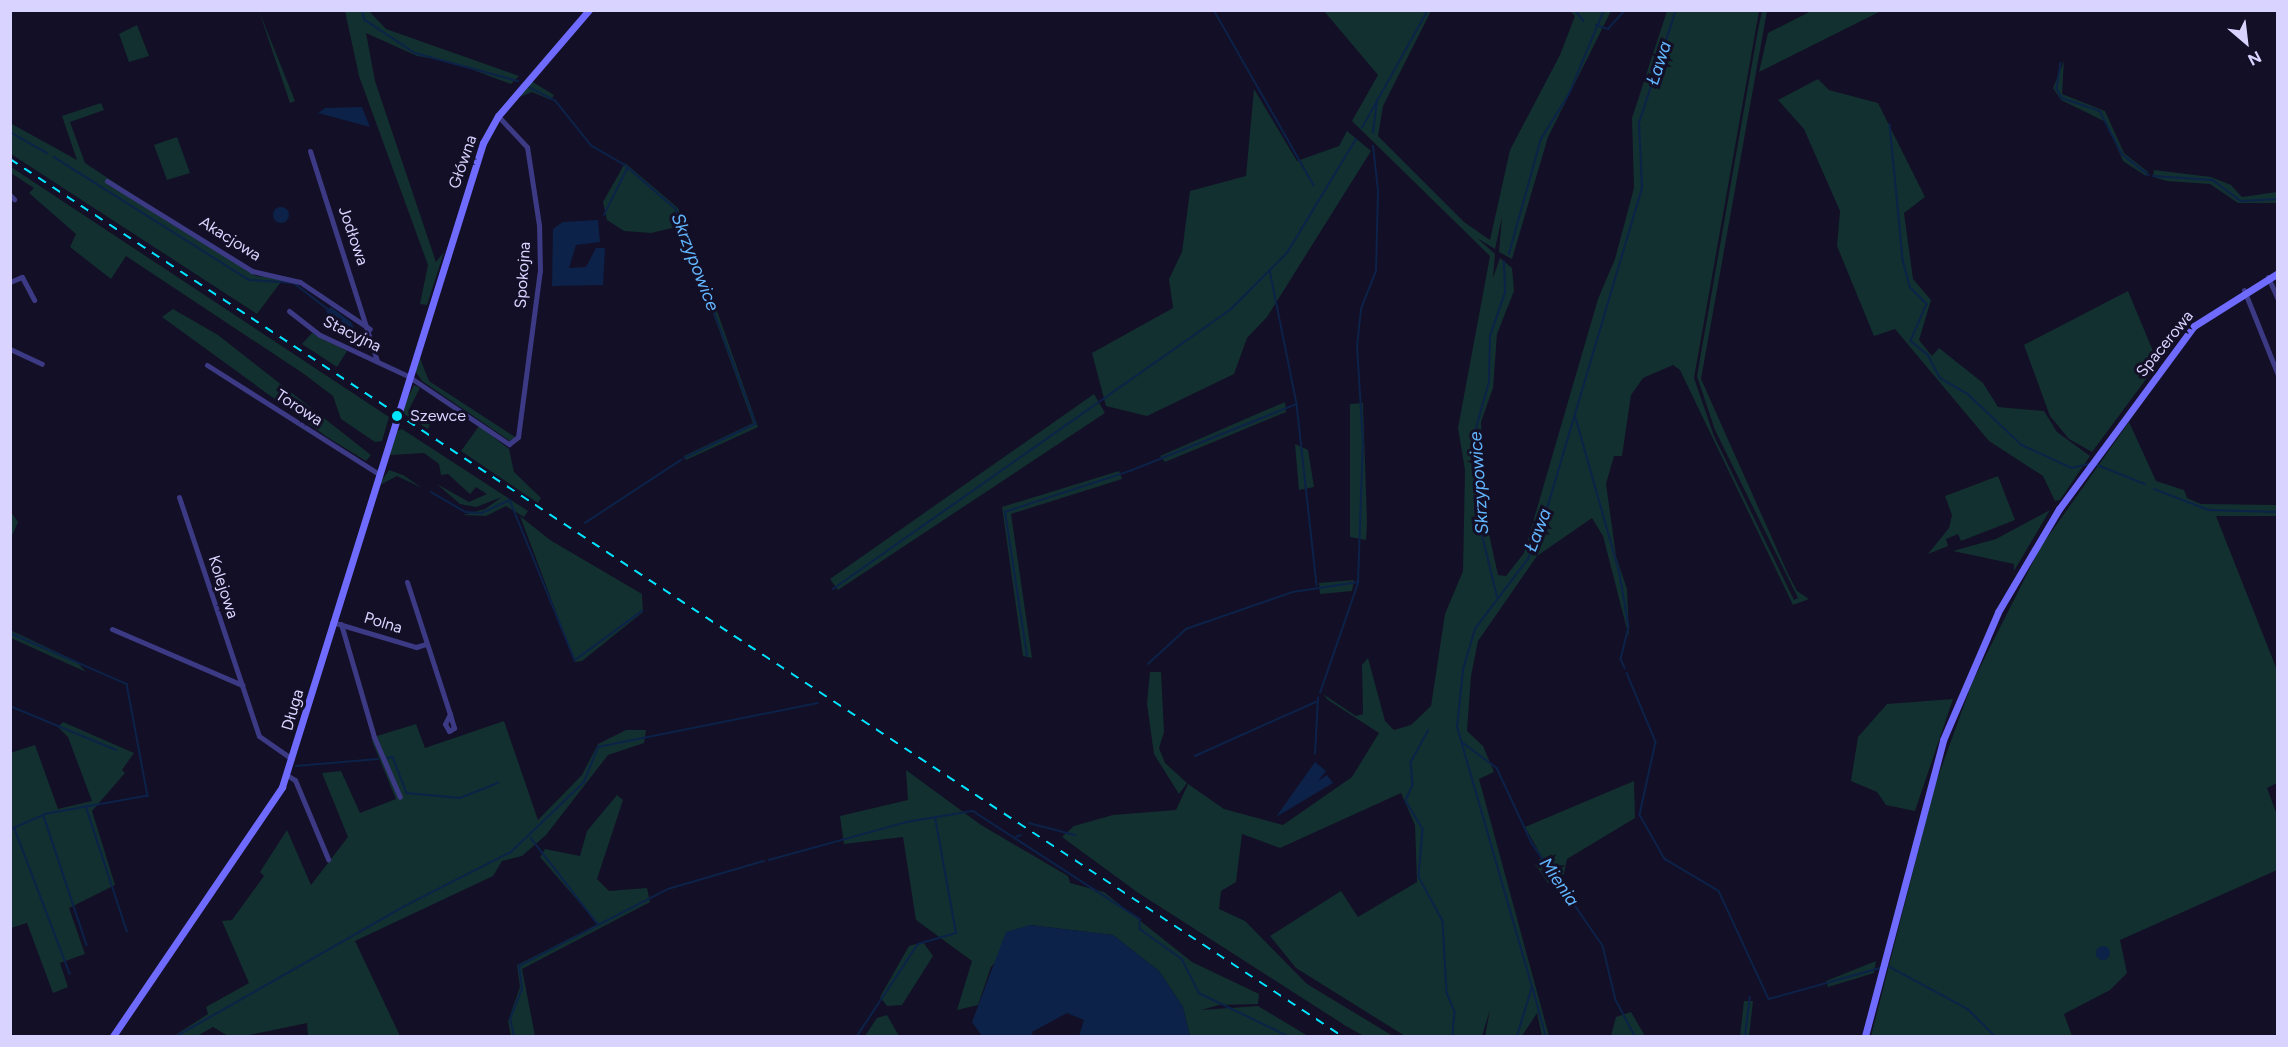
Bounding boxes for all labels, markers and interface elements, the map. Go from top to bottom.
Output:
north arrow [2216,12,2276,72]
water label: Ława [1642,39,1676,87]
text: N [2245,47,2265,70]
street label: Główna [445,133,481,191]
street label: Jodłowa [334,204,372,268]
water label: Skrzypowice [666,210,724,314]
street label: Akacjowa [196,213,264,265]
street label: Spokojna [511,241,535,309]
street label: Spacerowa [2132,307,2198,381]
street label: Stacyjna [320,312,384,356]
street label: Torowa [272,386,326,430]
place label: Szewce [410,406,466,426]
marker: Szewce [388,407,406,425]
water label: Skrzypowice [1465,431,1493,535]
water label: Ława [1520,505,1556,555]
street label: Kolejowa [204,553,242,621]
street label: Polna [362,608,404,638]
street label: Długa [278,687,308,733]
water label: Mienia [1535,854,1583,910]

